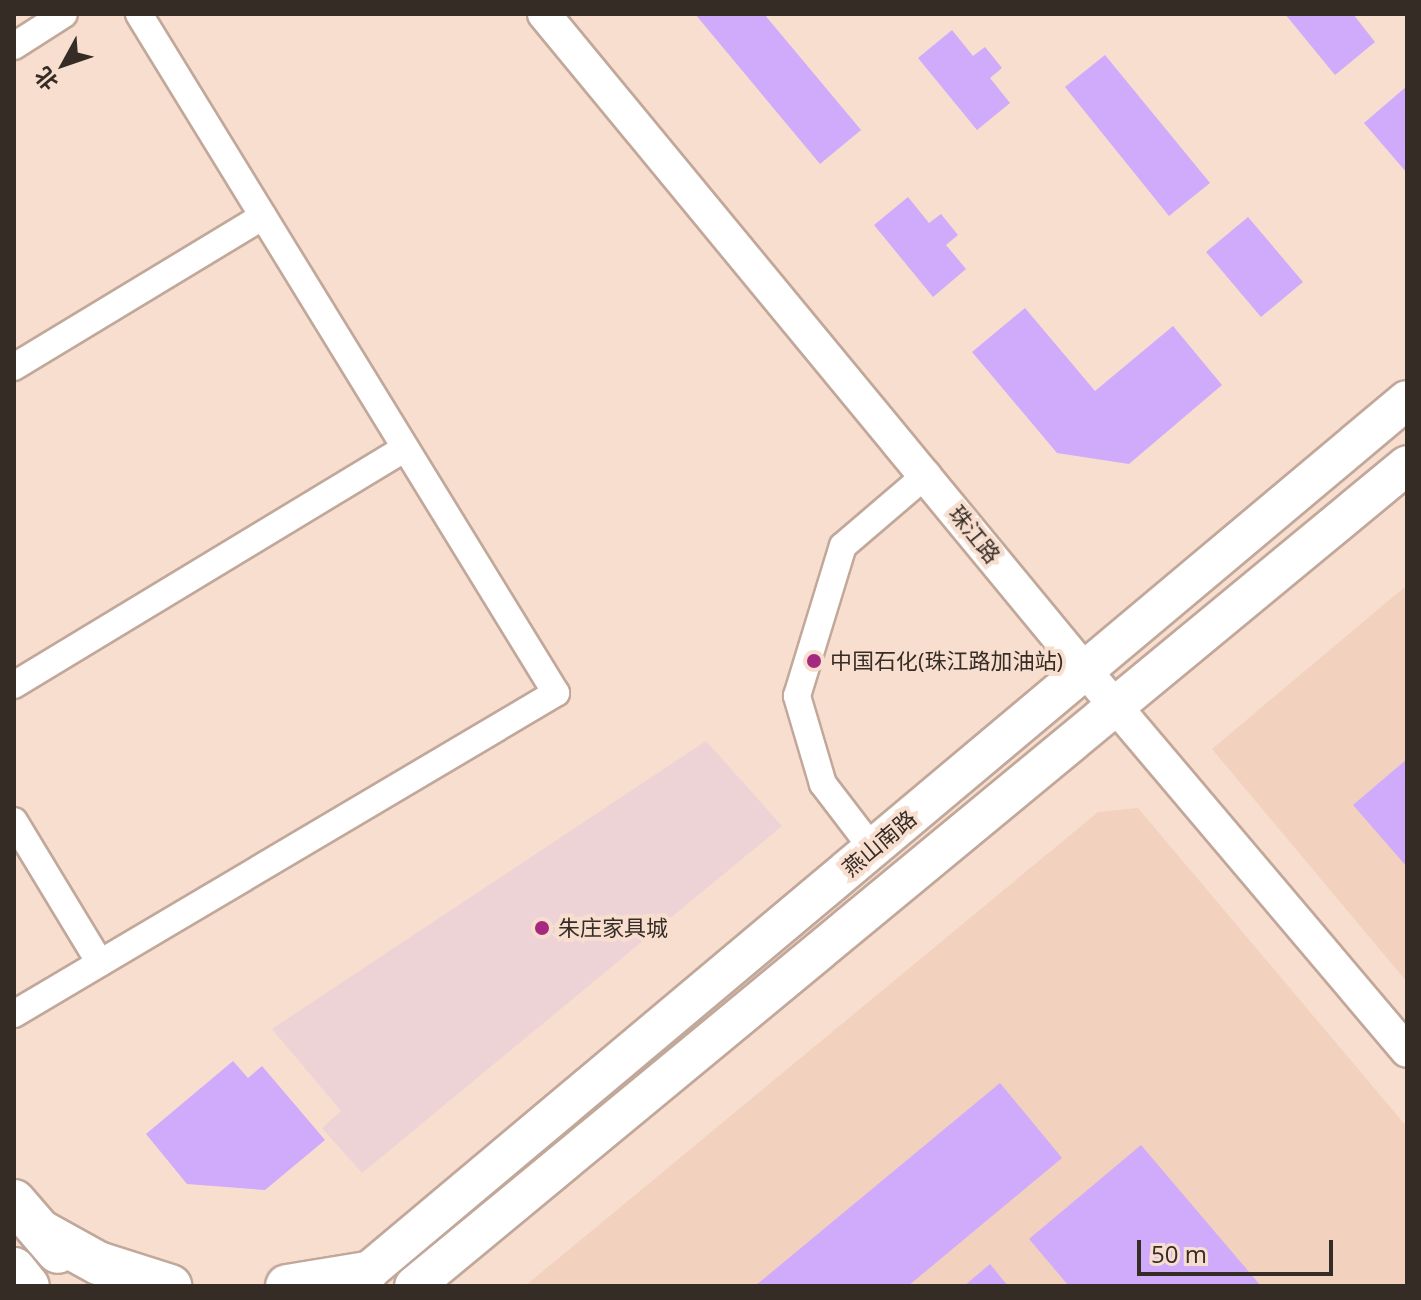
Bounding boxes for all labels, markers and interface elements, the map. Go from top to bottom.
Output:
north arrow [24,24,104,104]
text: 北 [27,61,64,98]
street label: 珠江路 [944,500,1006,568]
place label: 中国石化(珠江路加油站) [830,648,1063,674]
marker: 中国石化(珠江路加油站) [805,652,823,670]
street label: 燕山南路 [837,805,921,881]
place label: 朱庄家具城 [558,915,668,941]
marker: 朱庄家具城 [533,919,551,937]
scale bar [1141,1224,1337,1274]
text: 50 m [1151,1237,1207,1270]

